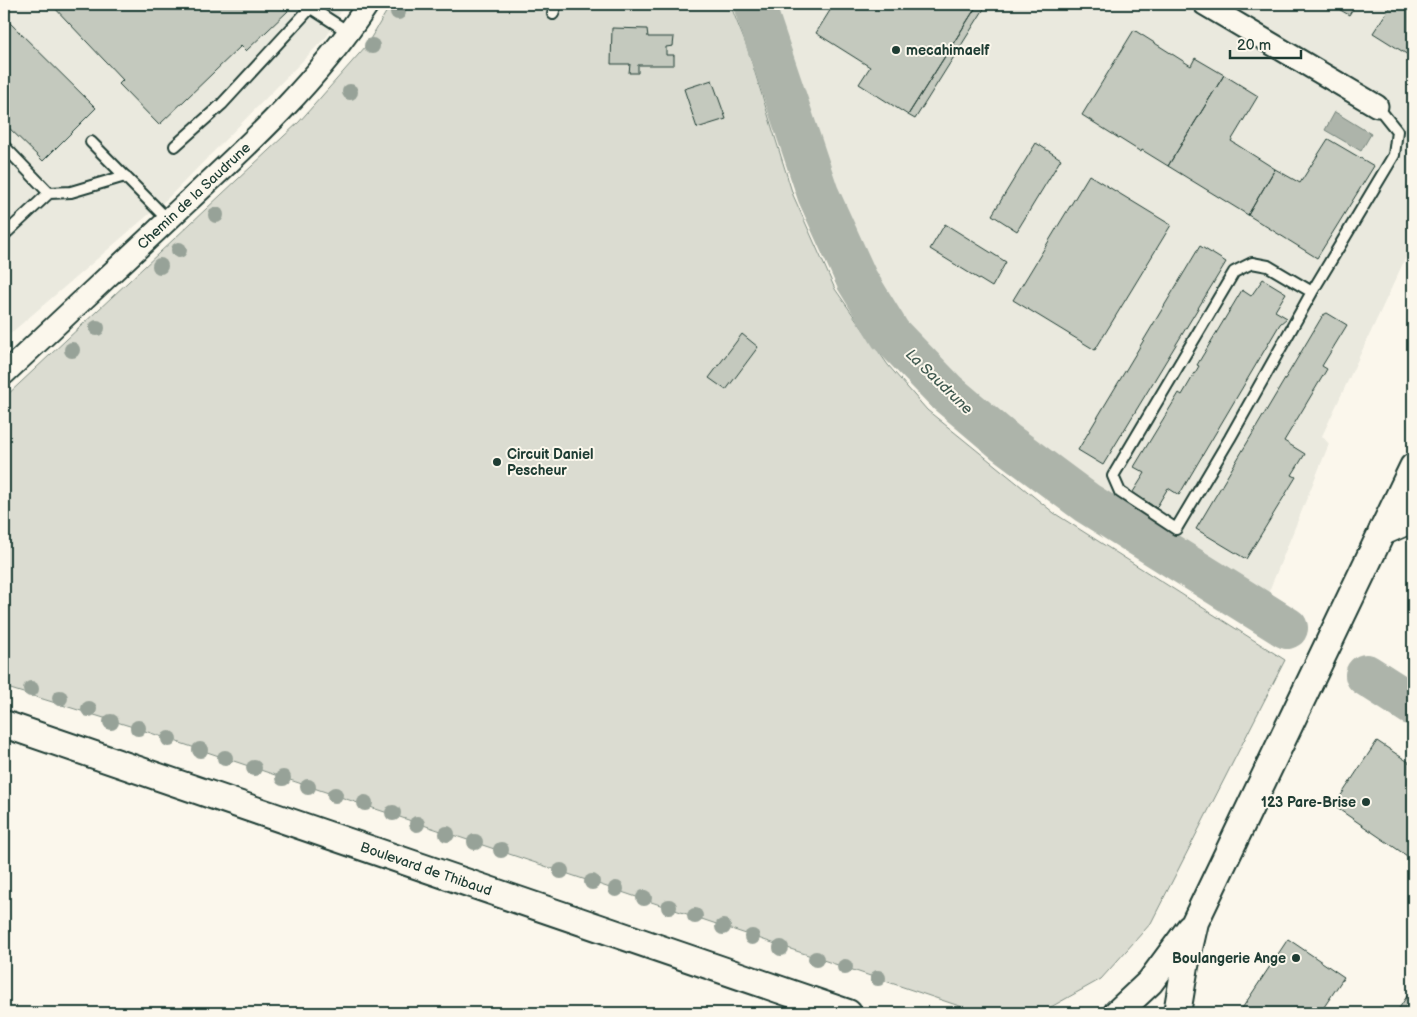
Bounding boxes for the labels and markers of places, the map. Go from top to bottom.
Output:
place label: mecahimaelf [906,42,990,59]
marker: mecahimaelf [890,44,902,56]
place label: Circuit Daniel Pescheur [507,446,594,479]
marker: Circuit Daniel Pescheur [491,456,503,468]
place label: 123 Pare-Brise [1261,794,1356,811]
marker: 123 Pare-Brise [1360,796,1372,808]
place label: Boulangerie Ange [1172,950,1286,967]
marker: Boulangerie Ange [1290,952,1302,964]

